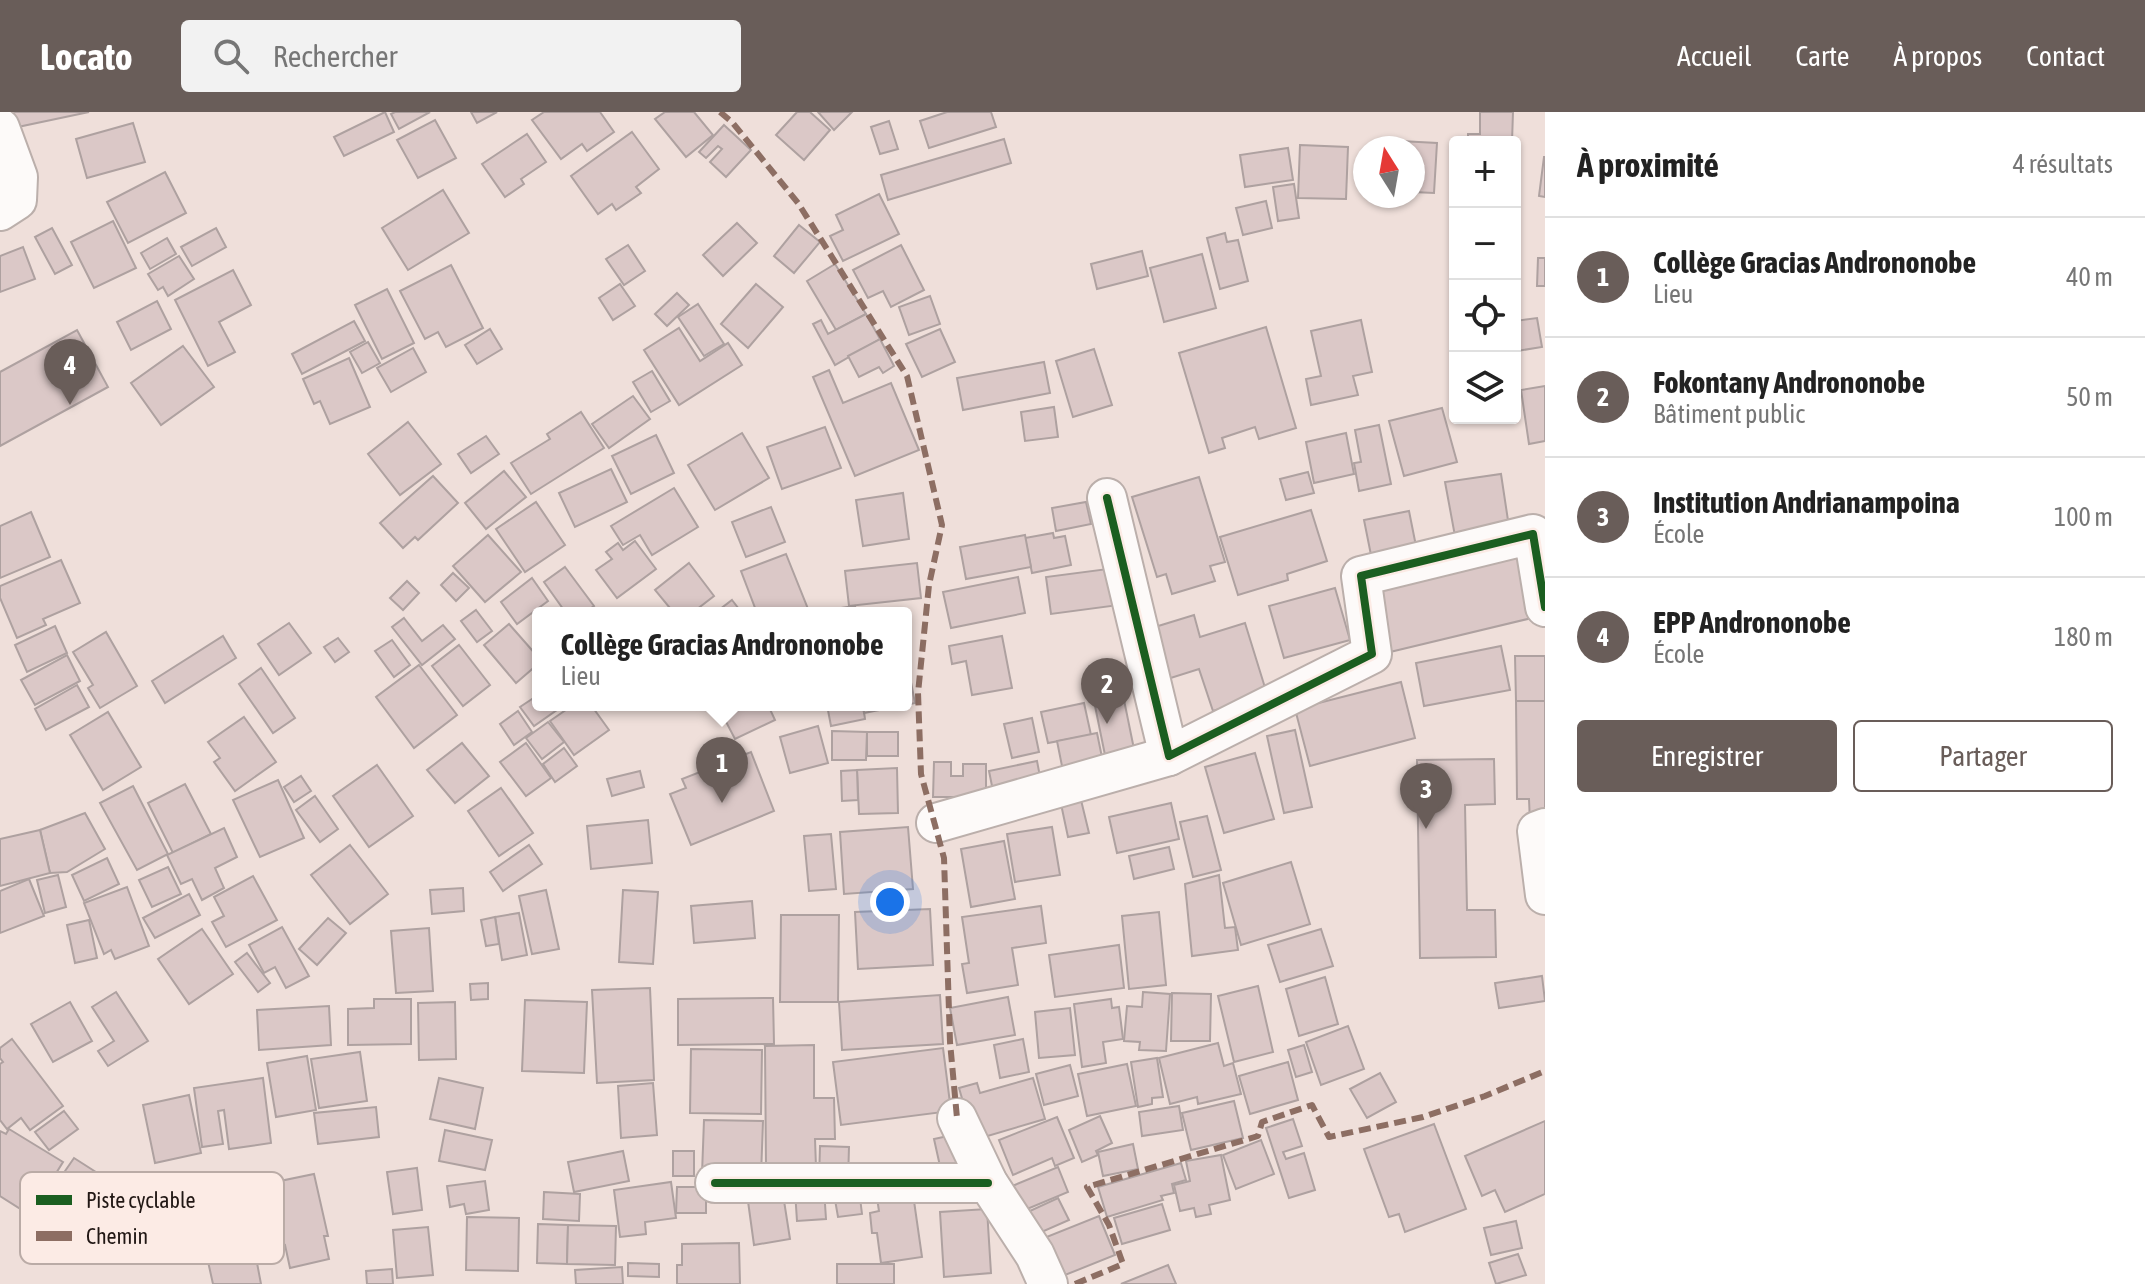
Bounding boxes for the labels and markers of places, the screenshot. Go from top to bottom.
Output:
pin: 4 [44,339,96,405]
pin: 2 [1081,658,1133,724]
pin: 1 [696,737,748,803]
pin: 3 [1400,763,1452,829]

